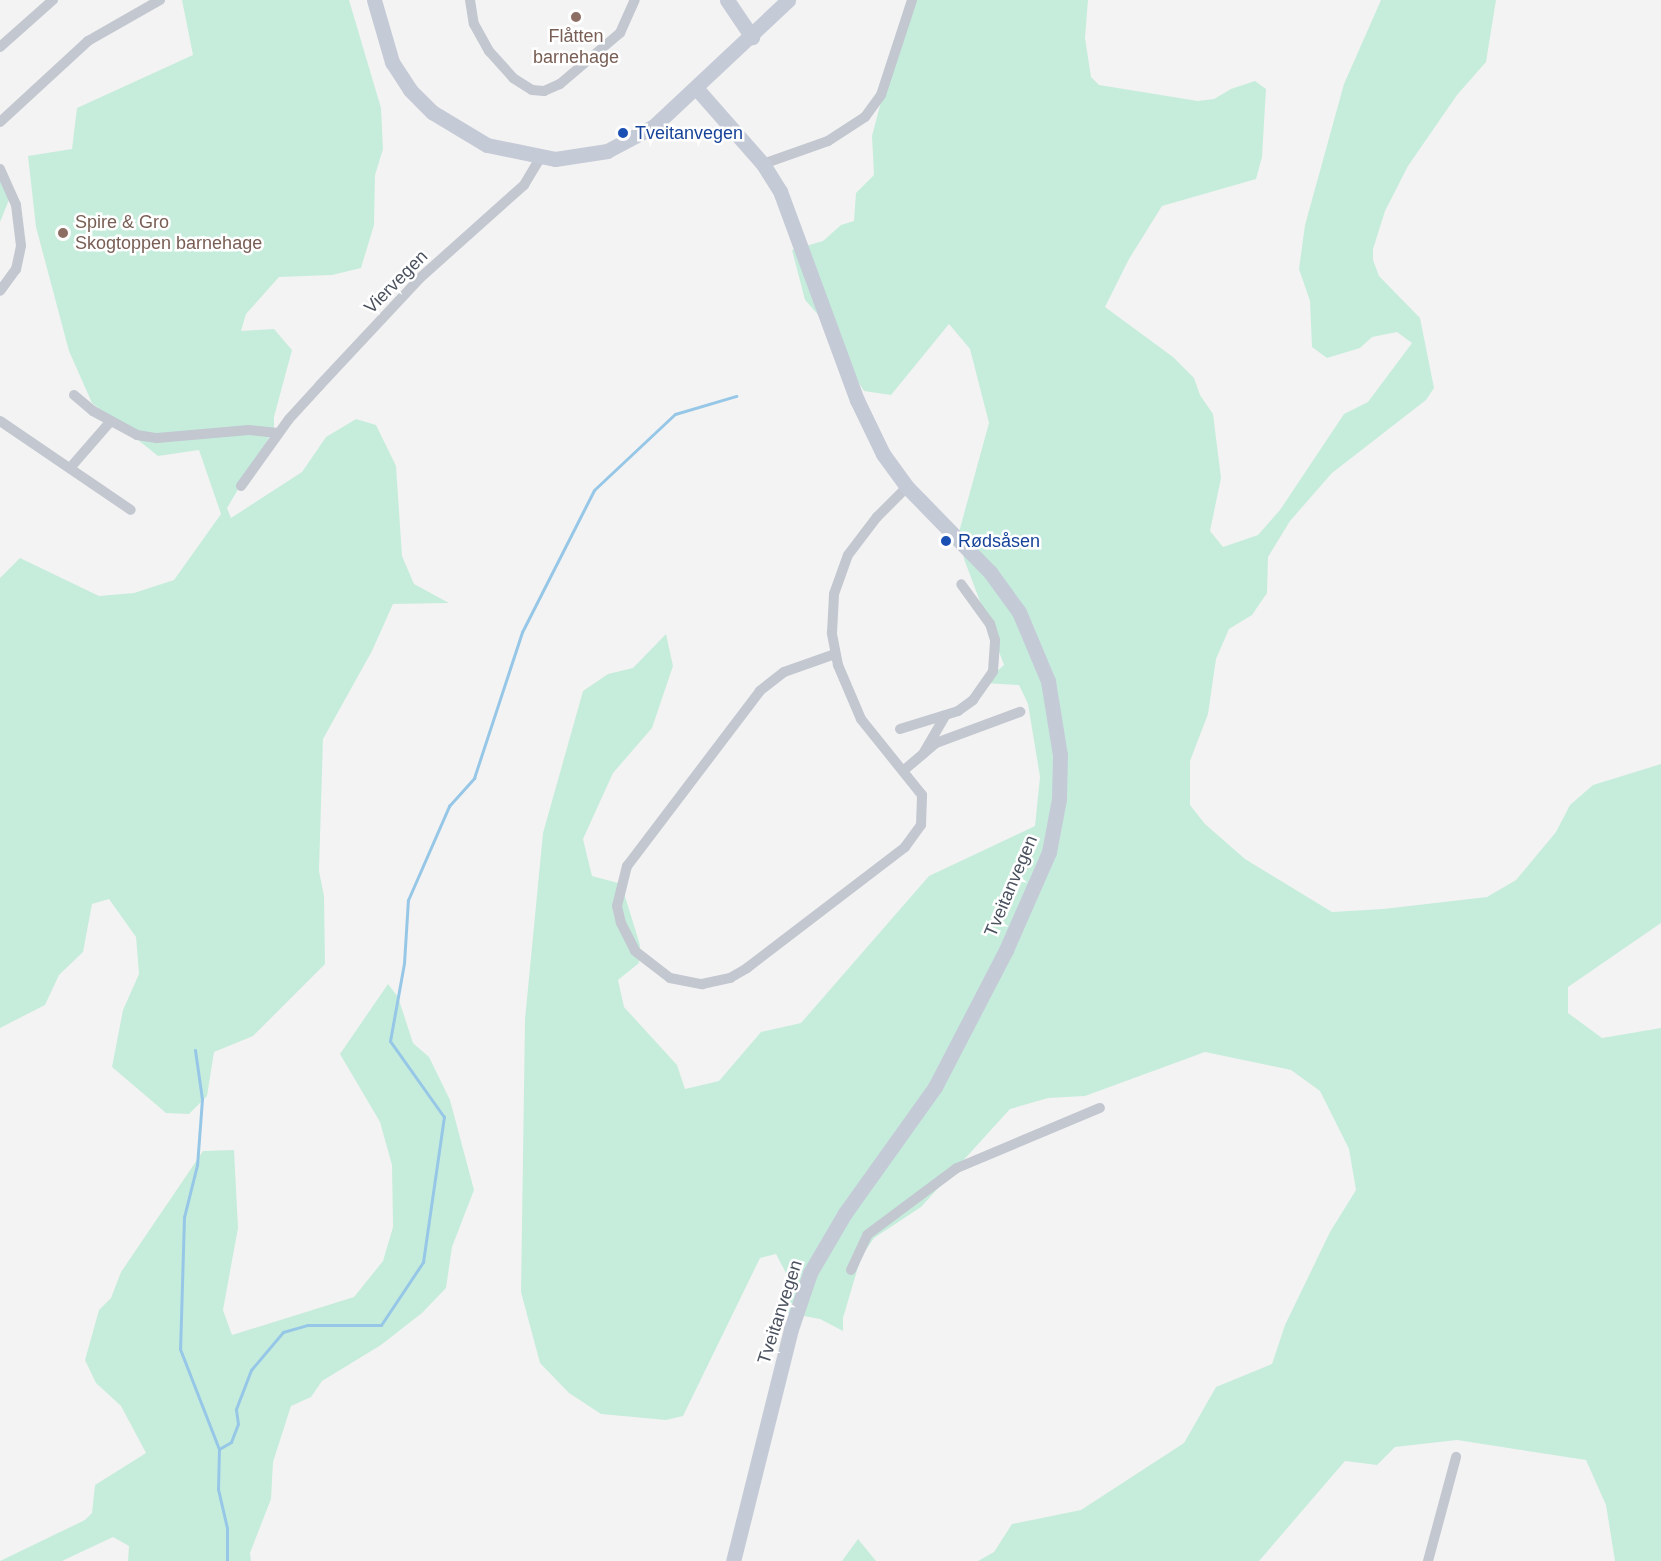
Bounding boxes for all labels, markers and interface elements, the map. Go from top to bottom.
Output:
marker: Flåtten barnehage [569,10,583,24]
place label: Flåtten barnehage [533,26,619,68]
place label: Tveitanvegen [635,122,743,144]
marker: Tveitanvegen [616,126,630,140]
place label: Spire & Gro Skogtoppen barnehage [75,212,262,254]
marker: Spire & Gro Skogtoppen barnehage [56,226,70,240]
street label: Viervegen [360,246,432,318]
place label: Rødsåsen [958,530,1040,552]
marker: Rødsåsen [939,534,953,548]
street label: Tveitanvegen [980,832,1042,940]
street label: Tveitanvegen [753,1257,807,1367]

